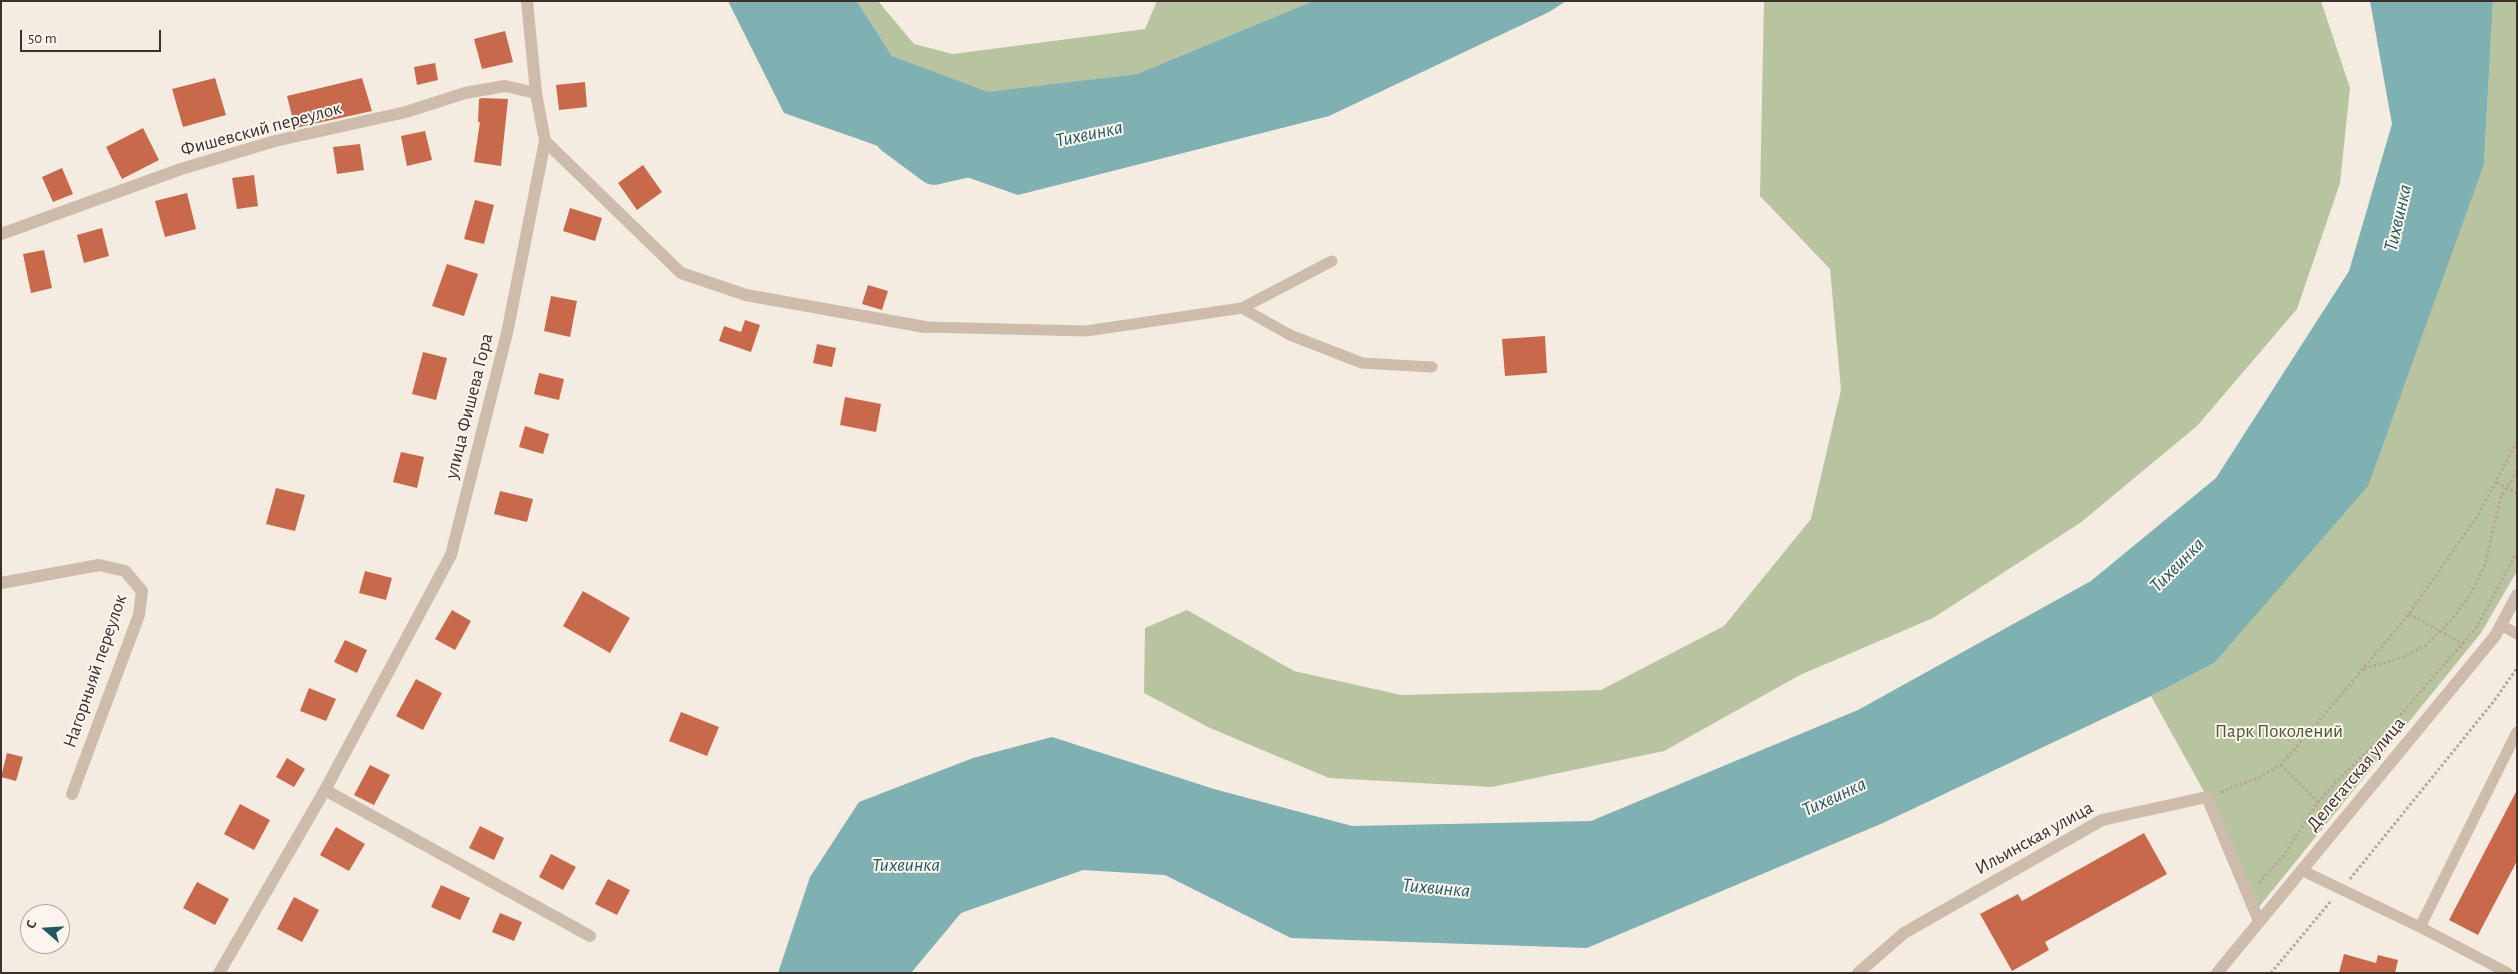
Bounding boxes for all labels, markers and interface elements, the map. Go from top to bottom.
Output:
scale bar [22,20,164,52]
text: 50 m [28,31,57,46]
street label: Фишевский переулок [178,97,344,161]
water label: Тихвинка [1053,115,1125,153]
water label: Тихвинка [2379,182,2417,254]
street label: улица Фишева Гора [440,331,498,481]
water label: Тихвинка [2144,532,2210,598]
street label: Нагорныяй переулок [58,591,132,751]
street label: Делегатская улица [2302,712,2410,836]
park label: Парк Поколений [2215,720,2343,742]
water label: Тихвинка [1798,772,1870,822]
street label: Ильинская улица [1971,796,2097,880]
water label: Тихвинка [872,853,940,877]
water label: Тихвинка [1401,873,1471,903]
north arrow [20,904,70,954]
text: С [24,918,40,930]

